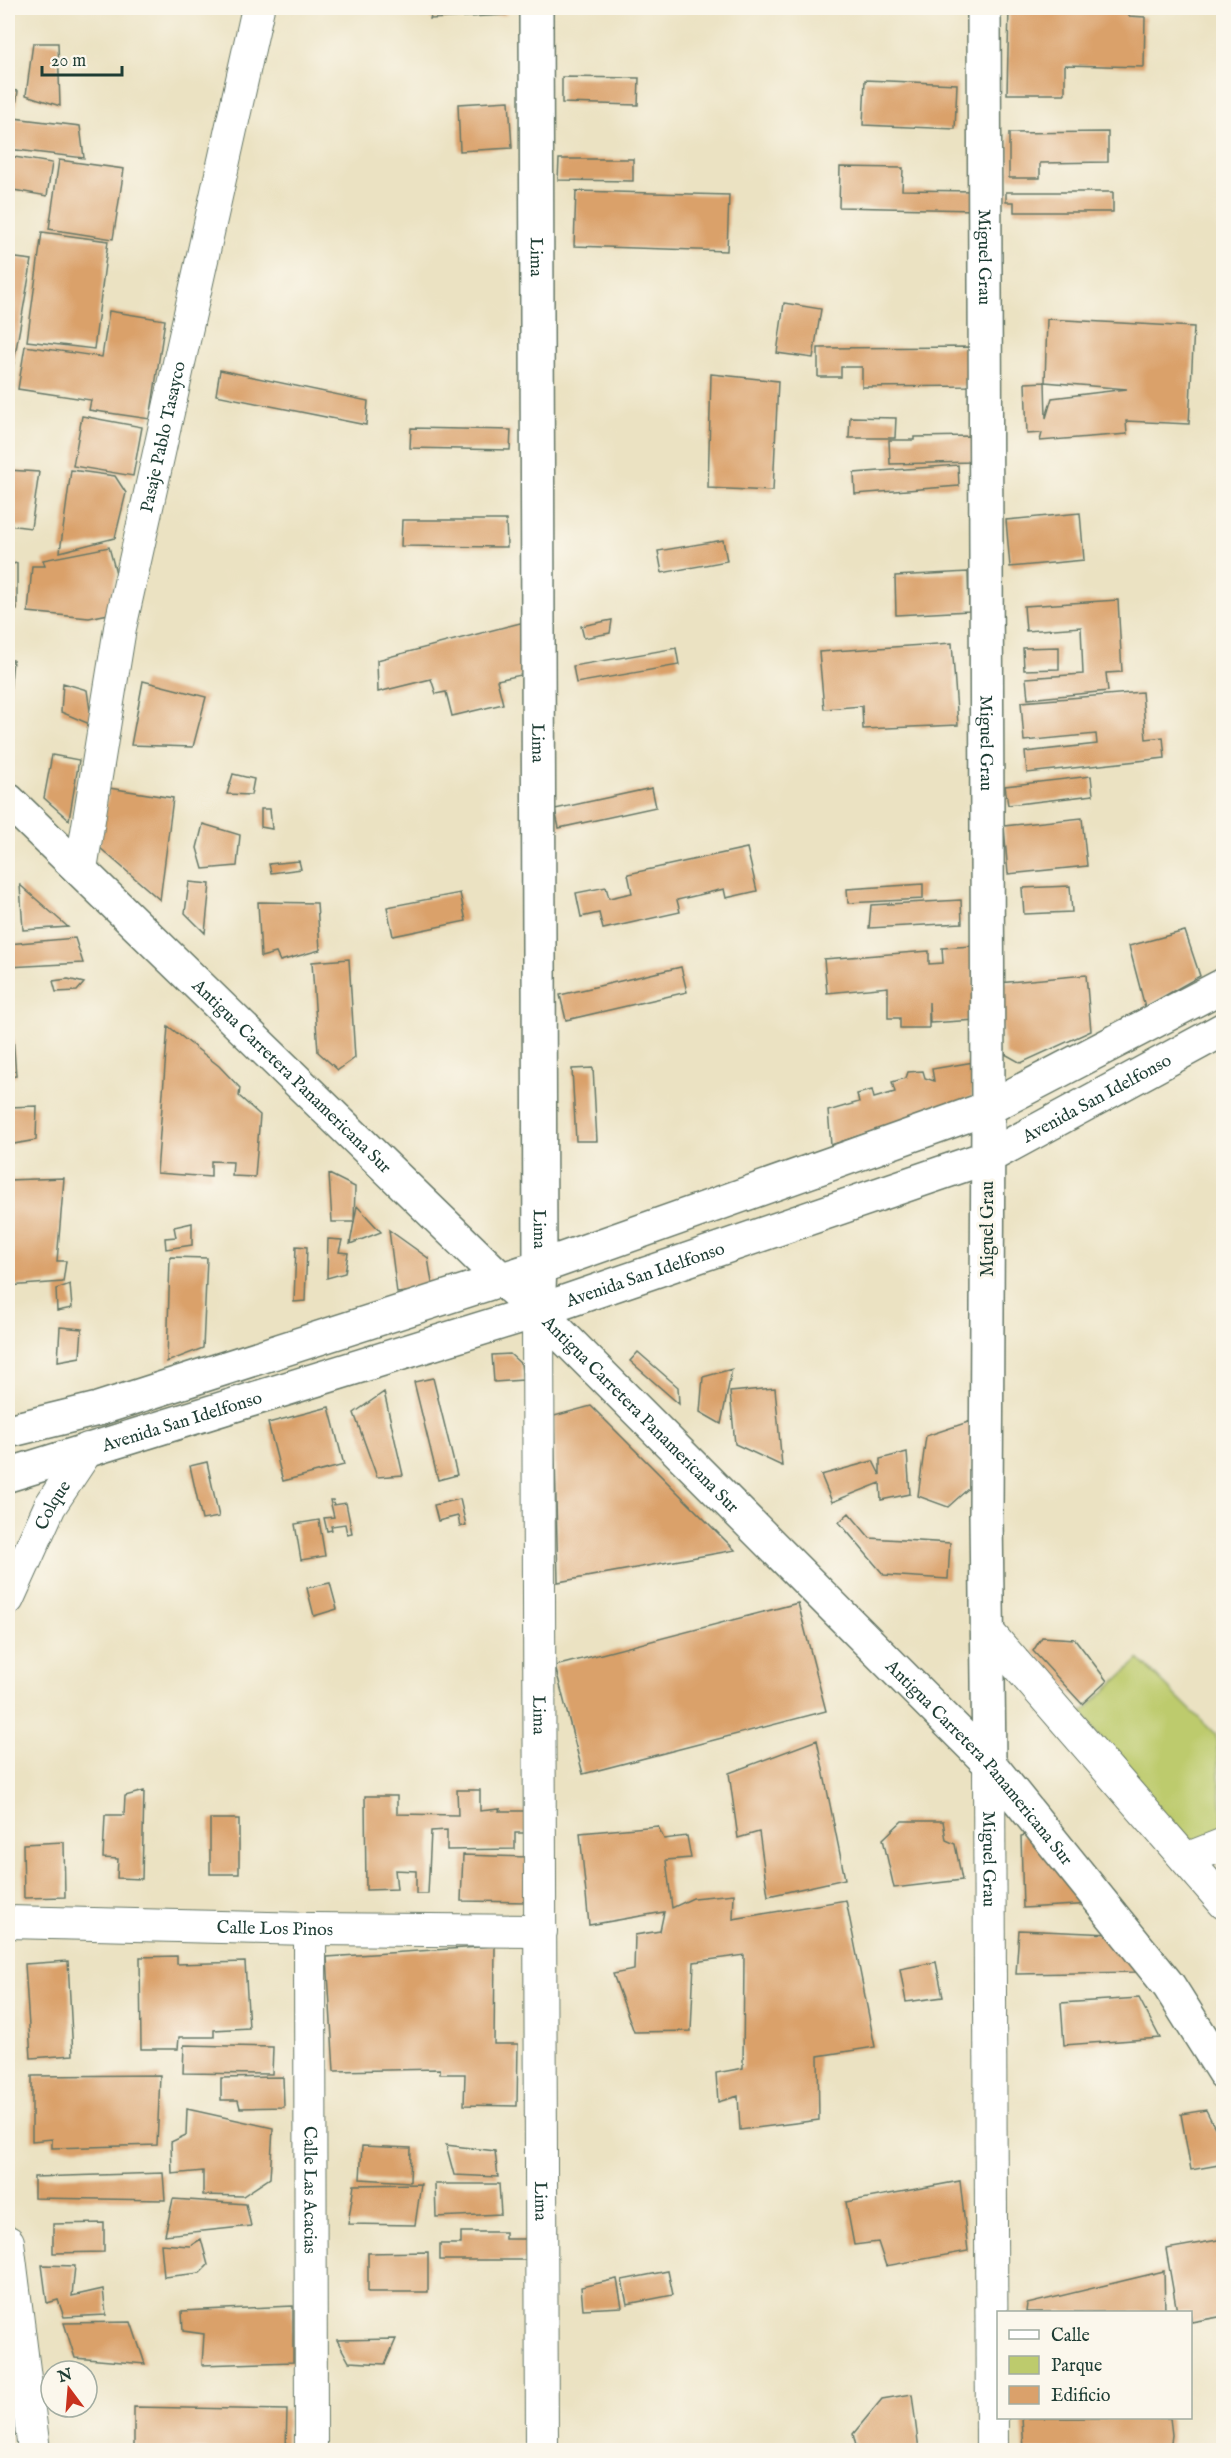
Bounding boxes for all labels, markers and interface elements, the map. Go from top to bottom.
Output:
scale bar [42,39,122,77]
text: 20 m [51,50,86,73]
street label: Miguel Grau [972,209,995,305]
street label: Lima [524,237,547,277]
street label: Pasaje Pablo Tasayco [136,359,192,515]
street label: Miguel Grau [973,695,997,791]
street label: Lima [525,723,548,763]
street label: Antigua Carretera Panamericana Sur [186,974,396,1179]
street label: Avenida San Idelfonso [1018,1050,1176,1150]
street label: Miguel Grau [977,1181,1000,1277]
street label: Lima [527,1209,550,1249]
street label: Avenida San Idelfonso [562,1238,728,1314]
street label: Antigua Carretera Panamericana Sur [536,1311,743,1519]
street label: Avenida San Idelfonso [99,1387,265,1458]
street label: Colque [31,1476,77,1534]
street label: Antigua Carretera Panamericana Sur [879,1655,1077,1871]
street label: Lima [526,1695,549,1735]
street label: Miguel Grau [976,1811,1000,1907]
street label: Calle Los Pinos [216,1917,333,1942]
street label: Calle Las Acacias [297,2126,321,2254]
street label: Lima [528,2181,551,2221]
legend [997,2311,1192,2419]
text: Calle [1051,2325,1090,2348]
text: Parque [1051,2355,1102,2378]
north arrow [39,2359,99,2419]
text: N [55,2365,75,2388]
text: Edificio [1051,2385,1111,2408]

